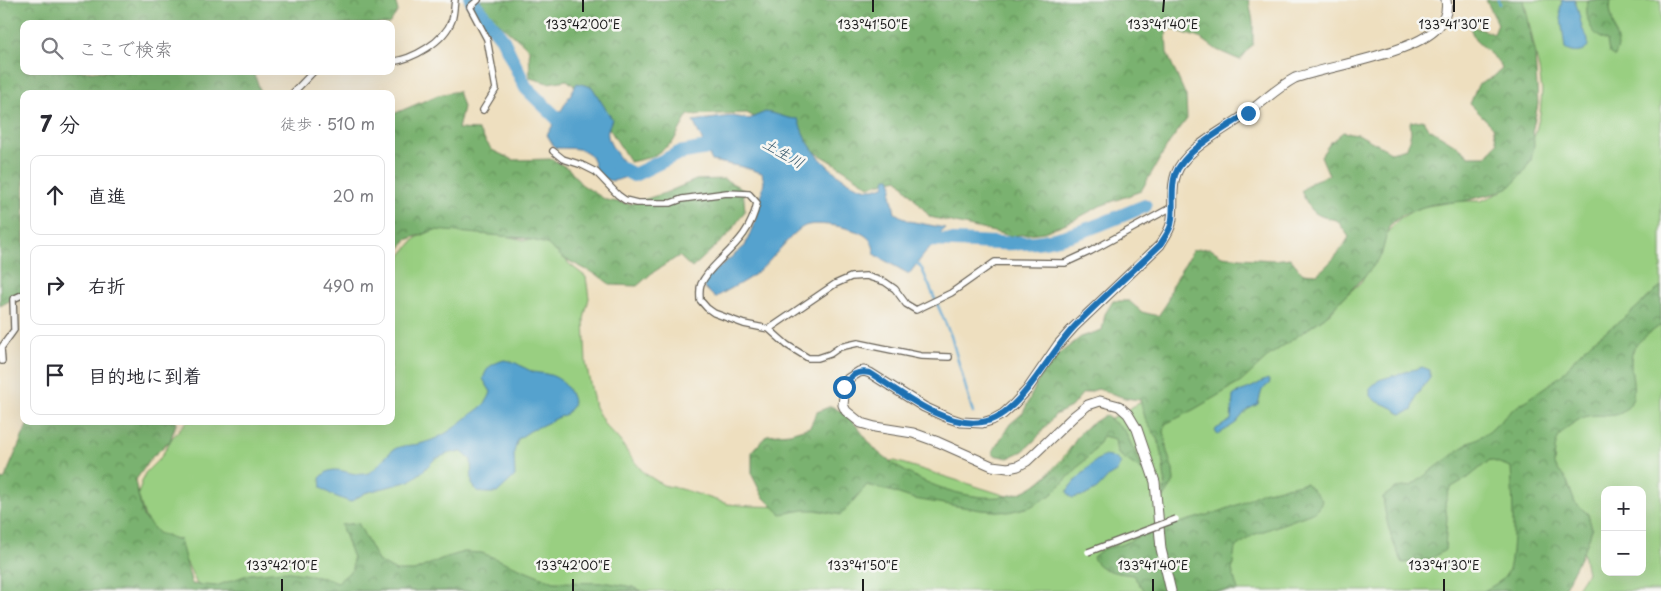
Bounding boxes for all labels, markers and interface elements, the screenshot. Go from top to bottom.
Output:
text: 133°42'00"E [546,15,620,33]
text: 133°41'50"E [838,15,908,33]
text: 133°41'40"E [1128,15,1198,33]
text: 133°41'30"E [1419,15,1489,33]
search box [20,20,395,75]
icon: search [38,34,66,62]
text: ここで検索 [78,34,173,62]
route end [1237,102,1260,125]
text: 7 分 [40,107,80,139]
text: 徒歩 · 510 m [280,111,375,135]
water label: 土生川 [759,131,809,173]
icon: ahead [41,181,69,209]
text: 直進 [88,181,126,209]
text: 20 m [333,183,374,207]
icon: right [41,271,69,299]
text: 右折 [88,271,126,299]
text: 490 m [323,273,374,297]
icon: arrive [41,361,69,389]
text: 目的地に到着 [88,361,202,389]
route start [833,376,856,399]
map controls [1601,486,1646,576]
button: + [1601,486,1646,531]
button: − [1601,531,1646,576]
text: 133°42'10"E [246,556,318,574]
text: 133°42'00"E [536,556,610,574]
text: 133°41'50"E [828,556,898,574]
text: 133°41'40"E [1118,556,1188,574]
text: 133°41'30"E [1409,556,1479,574]

